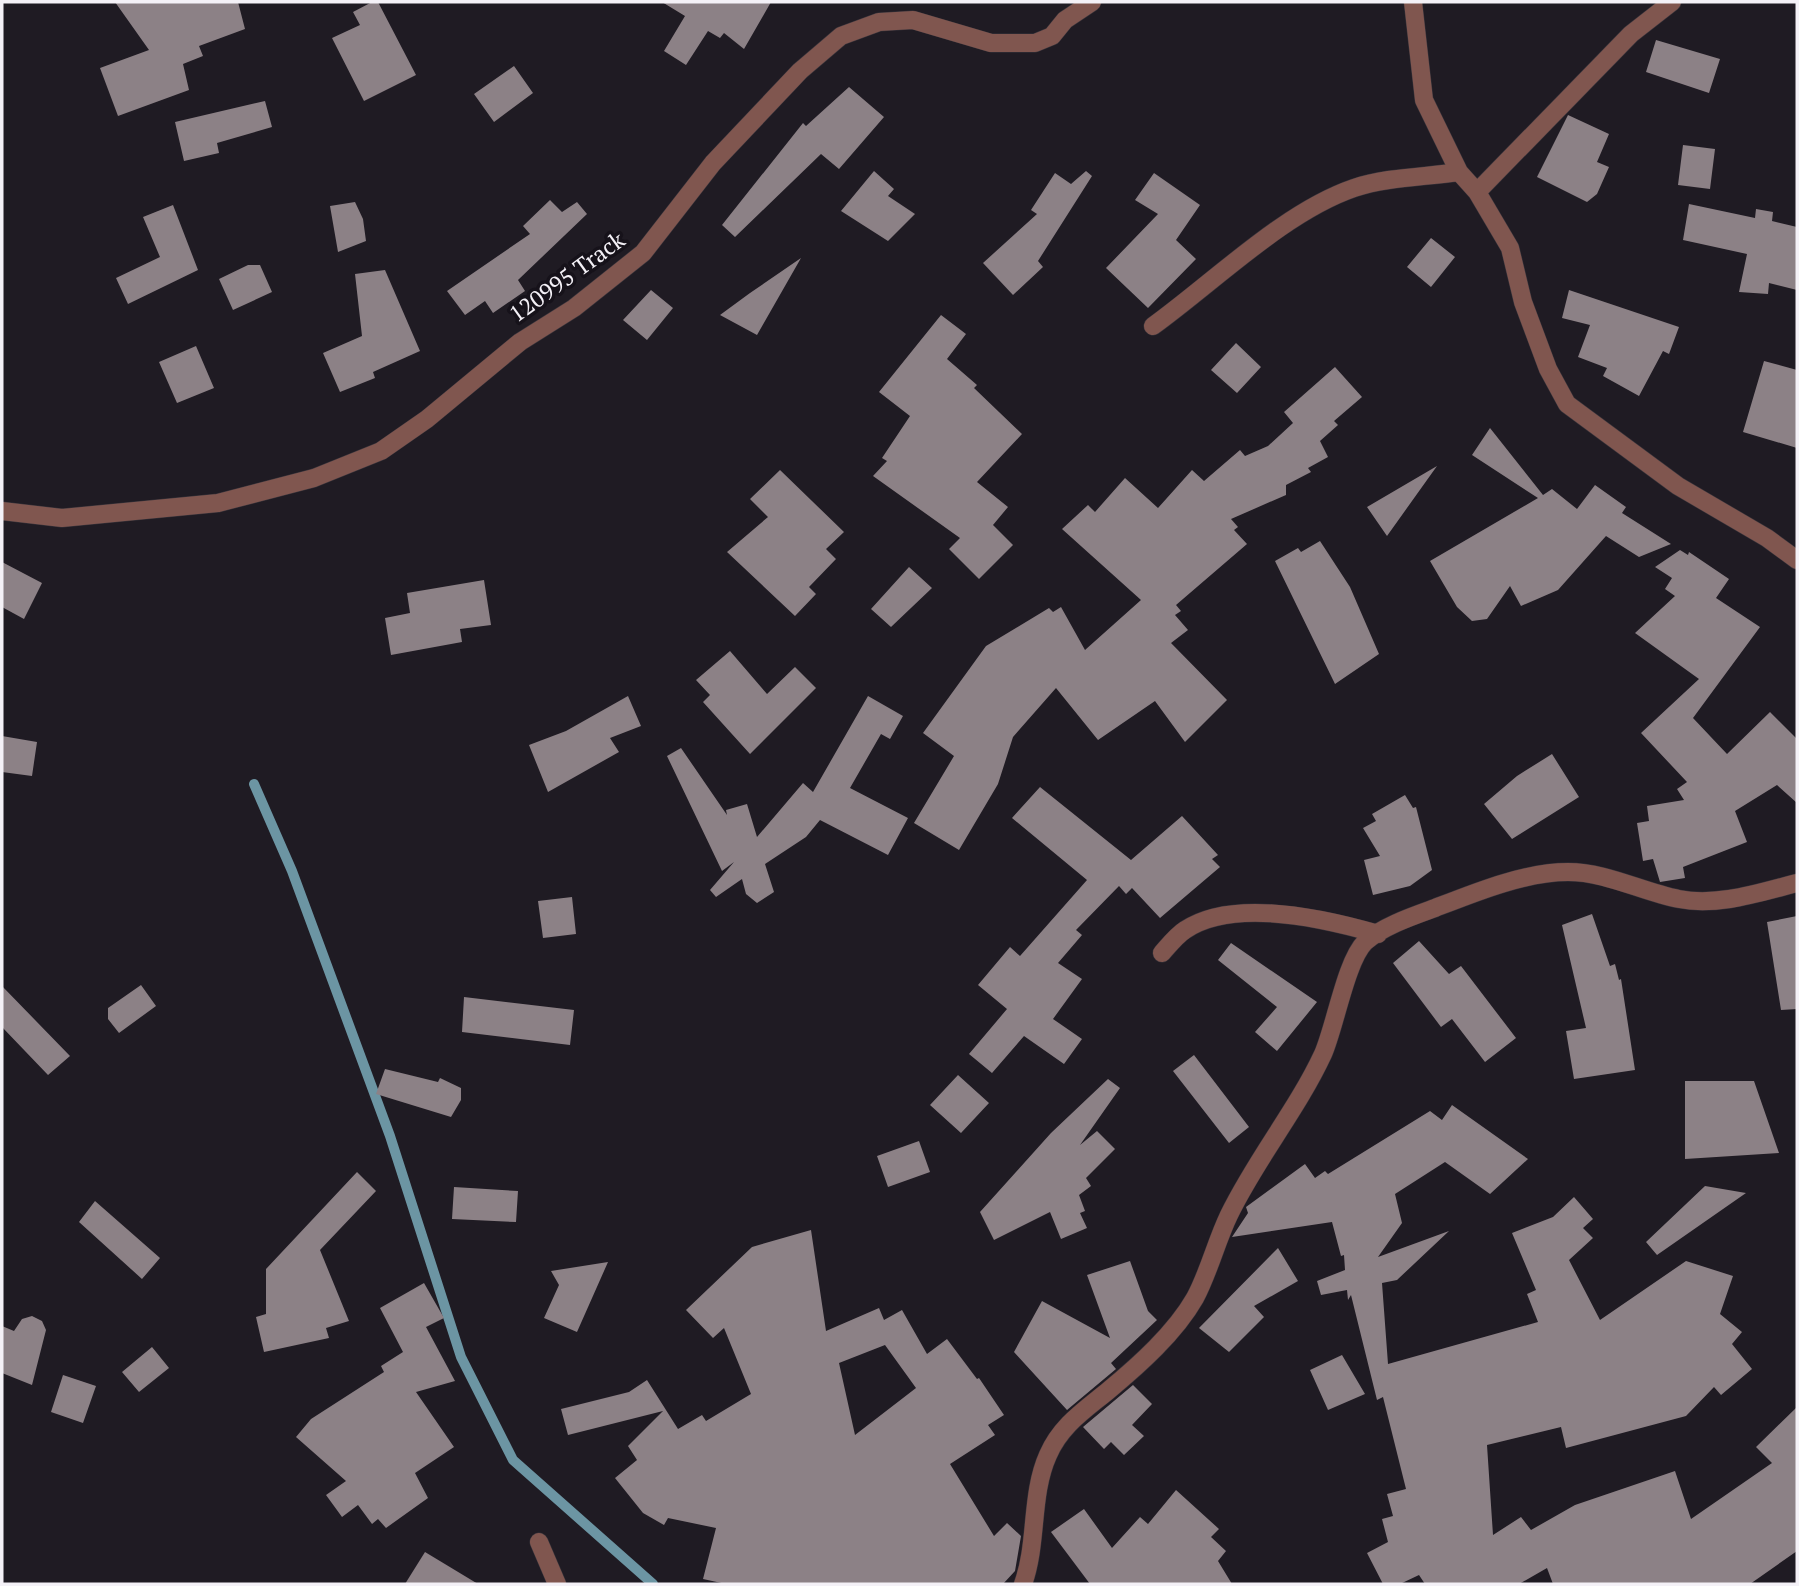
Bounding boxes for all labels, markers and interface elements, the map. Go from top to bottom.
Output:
street label: 120995 Track [503,224,631,329]

